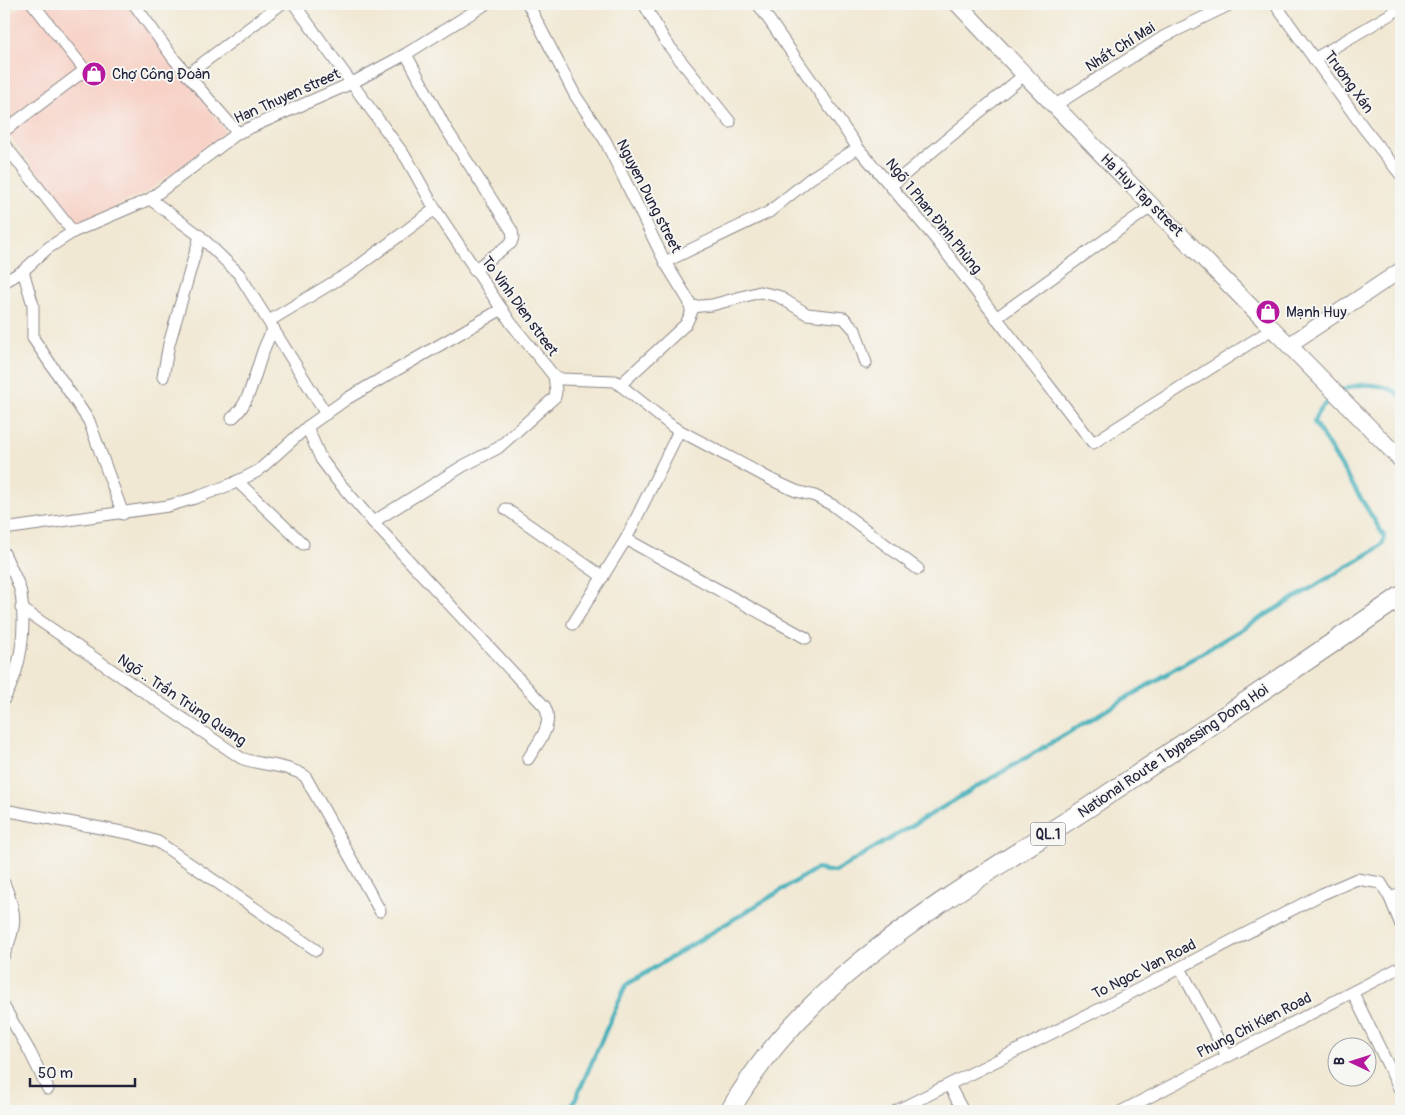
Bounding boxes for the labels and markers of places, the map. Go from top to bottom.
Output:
shop icon: Chợ Công Đoàn [81,61,107,87]
place label: Chợ Công Đoàn [112,65,210,84]
shop icon: Mạnh Huy [1255,299,1281,325]
place label: Mạnh Huy [1286,303,1347,322]

